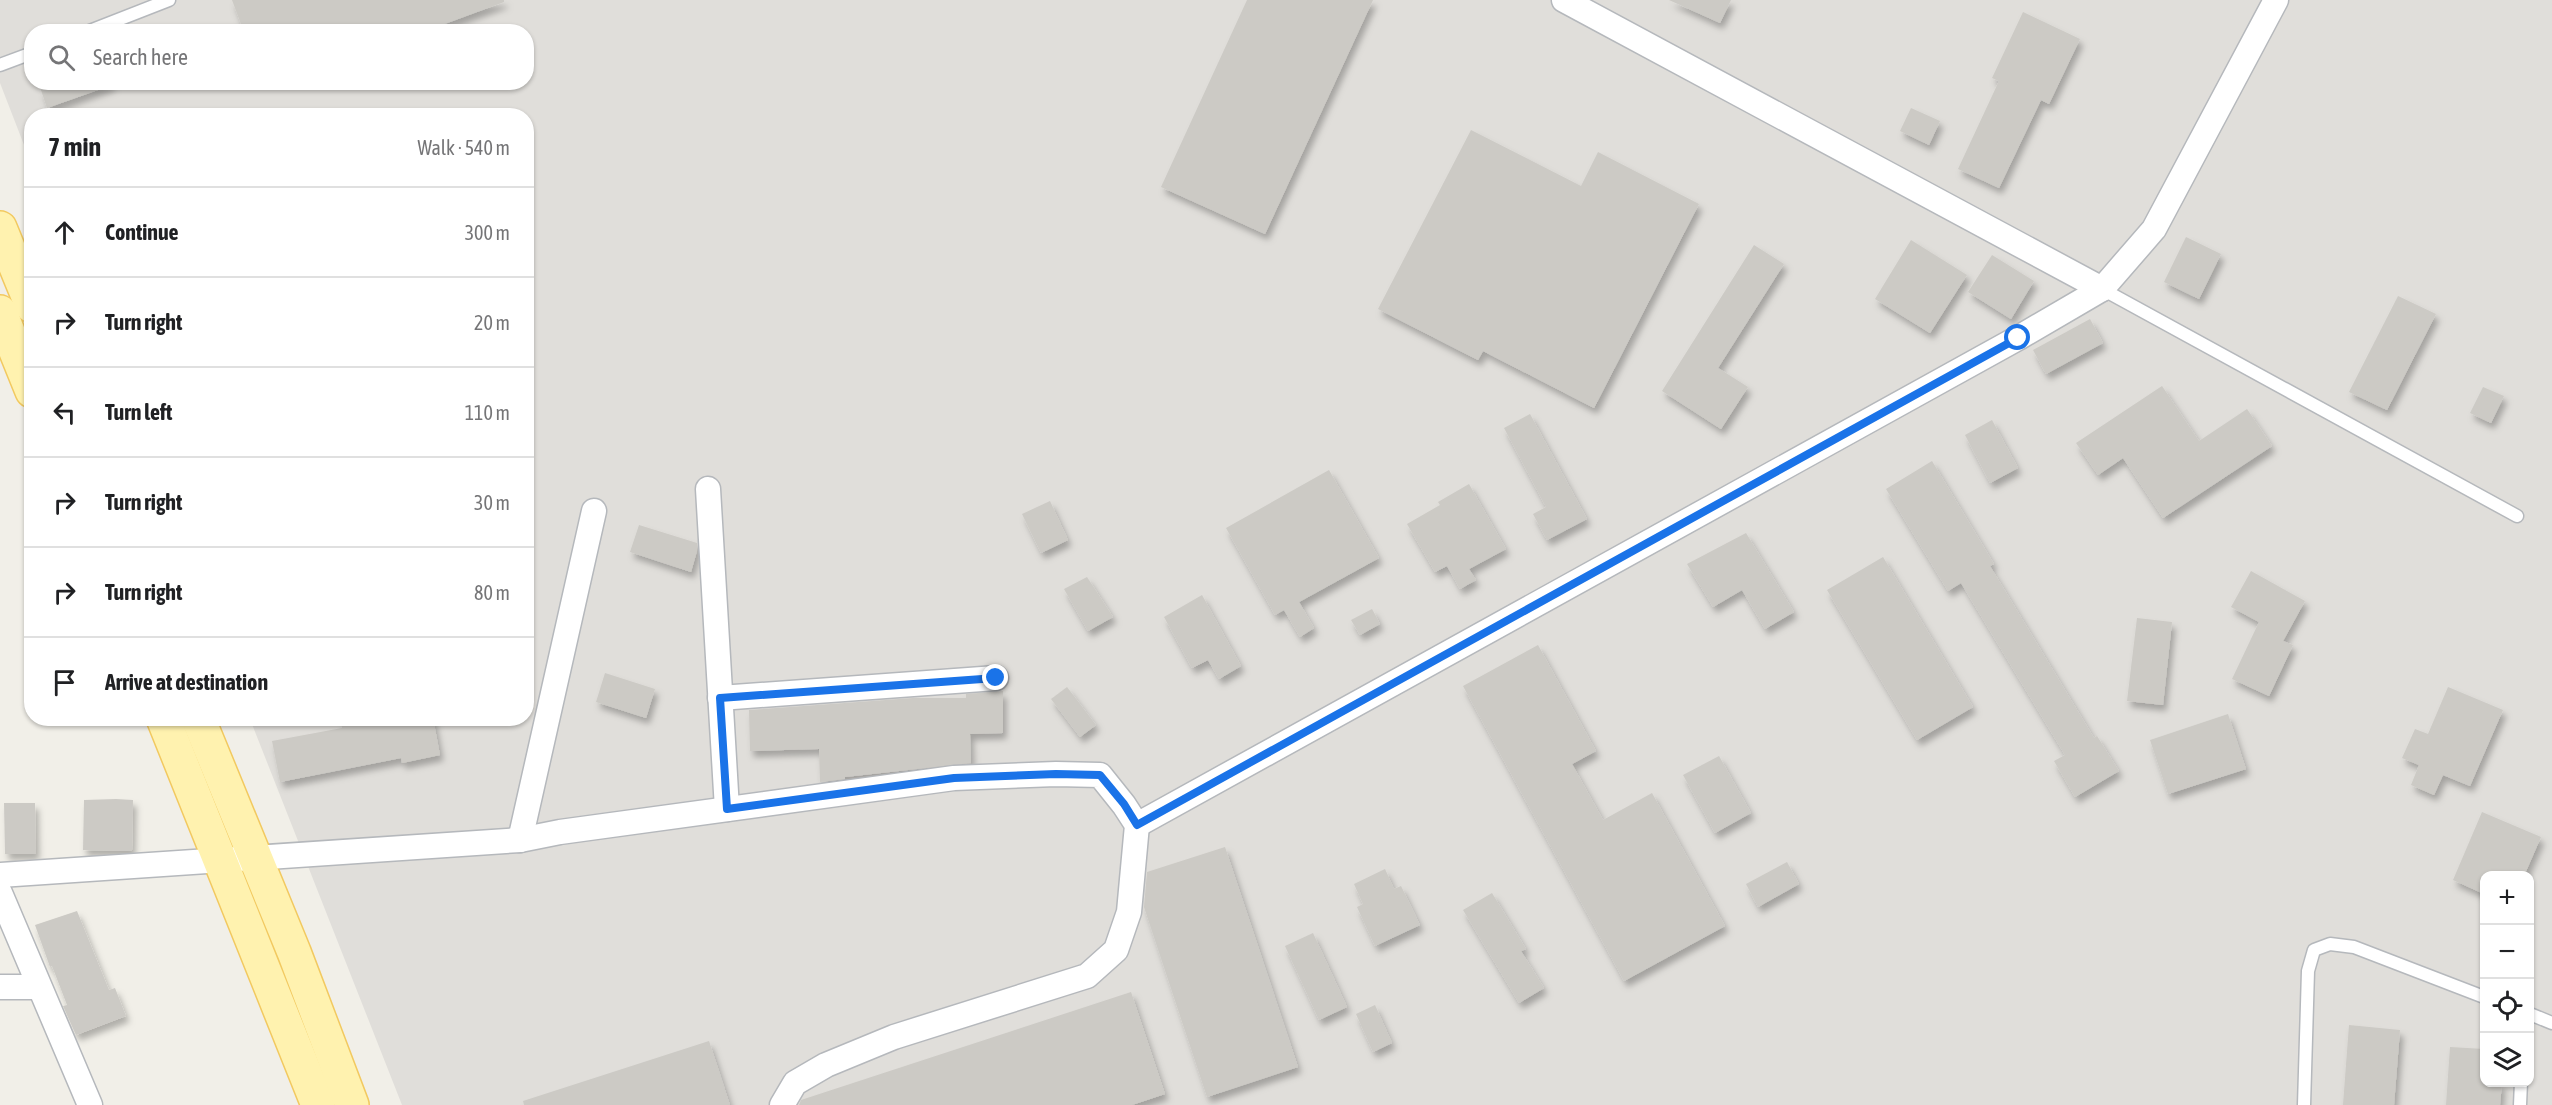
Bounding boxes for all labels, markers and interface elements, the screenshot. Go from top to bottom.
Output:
search box [24,24,534,90]
icon: search [45,41,78,74]
text: Search here [93,44,188,70]
text: 7 min [48,132,101,162]
text: Walk · 540 m [418,136,510,159]
icon: ahead [48,216,81,249]
text: Continue [105,219,179,245]
text: 300 m [465,221,510,244]
icon: right [48,306,81,339]
text: Turn right [105,309,182,335]
text: 20 m [474,311,510,334]
route start [2004,324,2030,350]
icon: left [48,396,81,429]
text: Turn left [105,399,172,425]
text: 110 m [465,401,510,424]
icon: right [48,486,81,519]
text: Turn right [105,489,182,515]
text: 30 m [474,491,510,514]
icon: right [48,576,81,609]
text: Turn right [105,579,182,605]
text: 80 m [474,581,510,604]
route end [982,664,1008,690]
icon: arrive [48,666,81,699]
text: Arrive at destination [105,669,268,695]
map controls [2480,871,2534,1087]
button: + [2480,871,2534,925]
button: − [2480,925,2534,979]
button: locate [2480,979,2534,1033]
button: layers [2480,1033,2534,1087]

